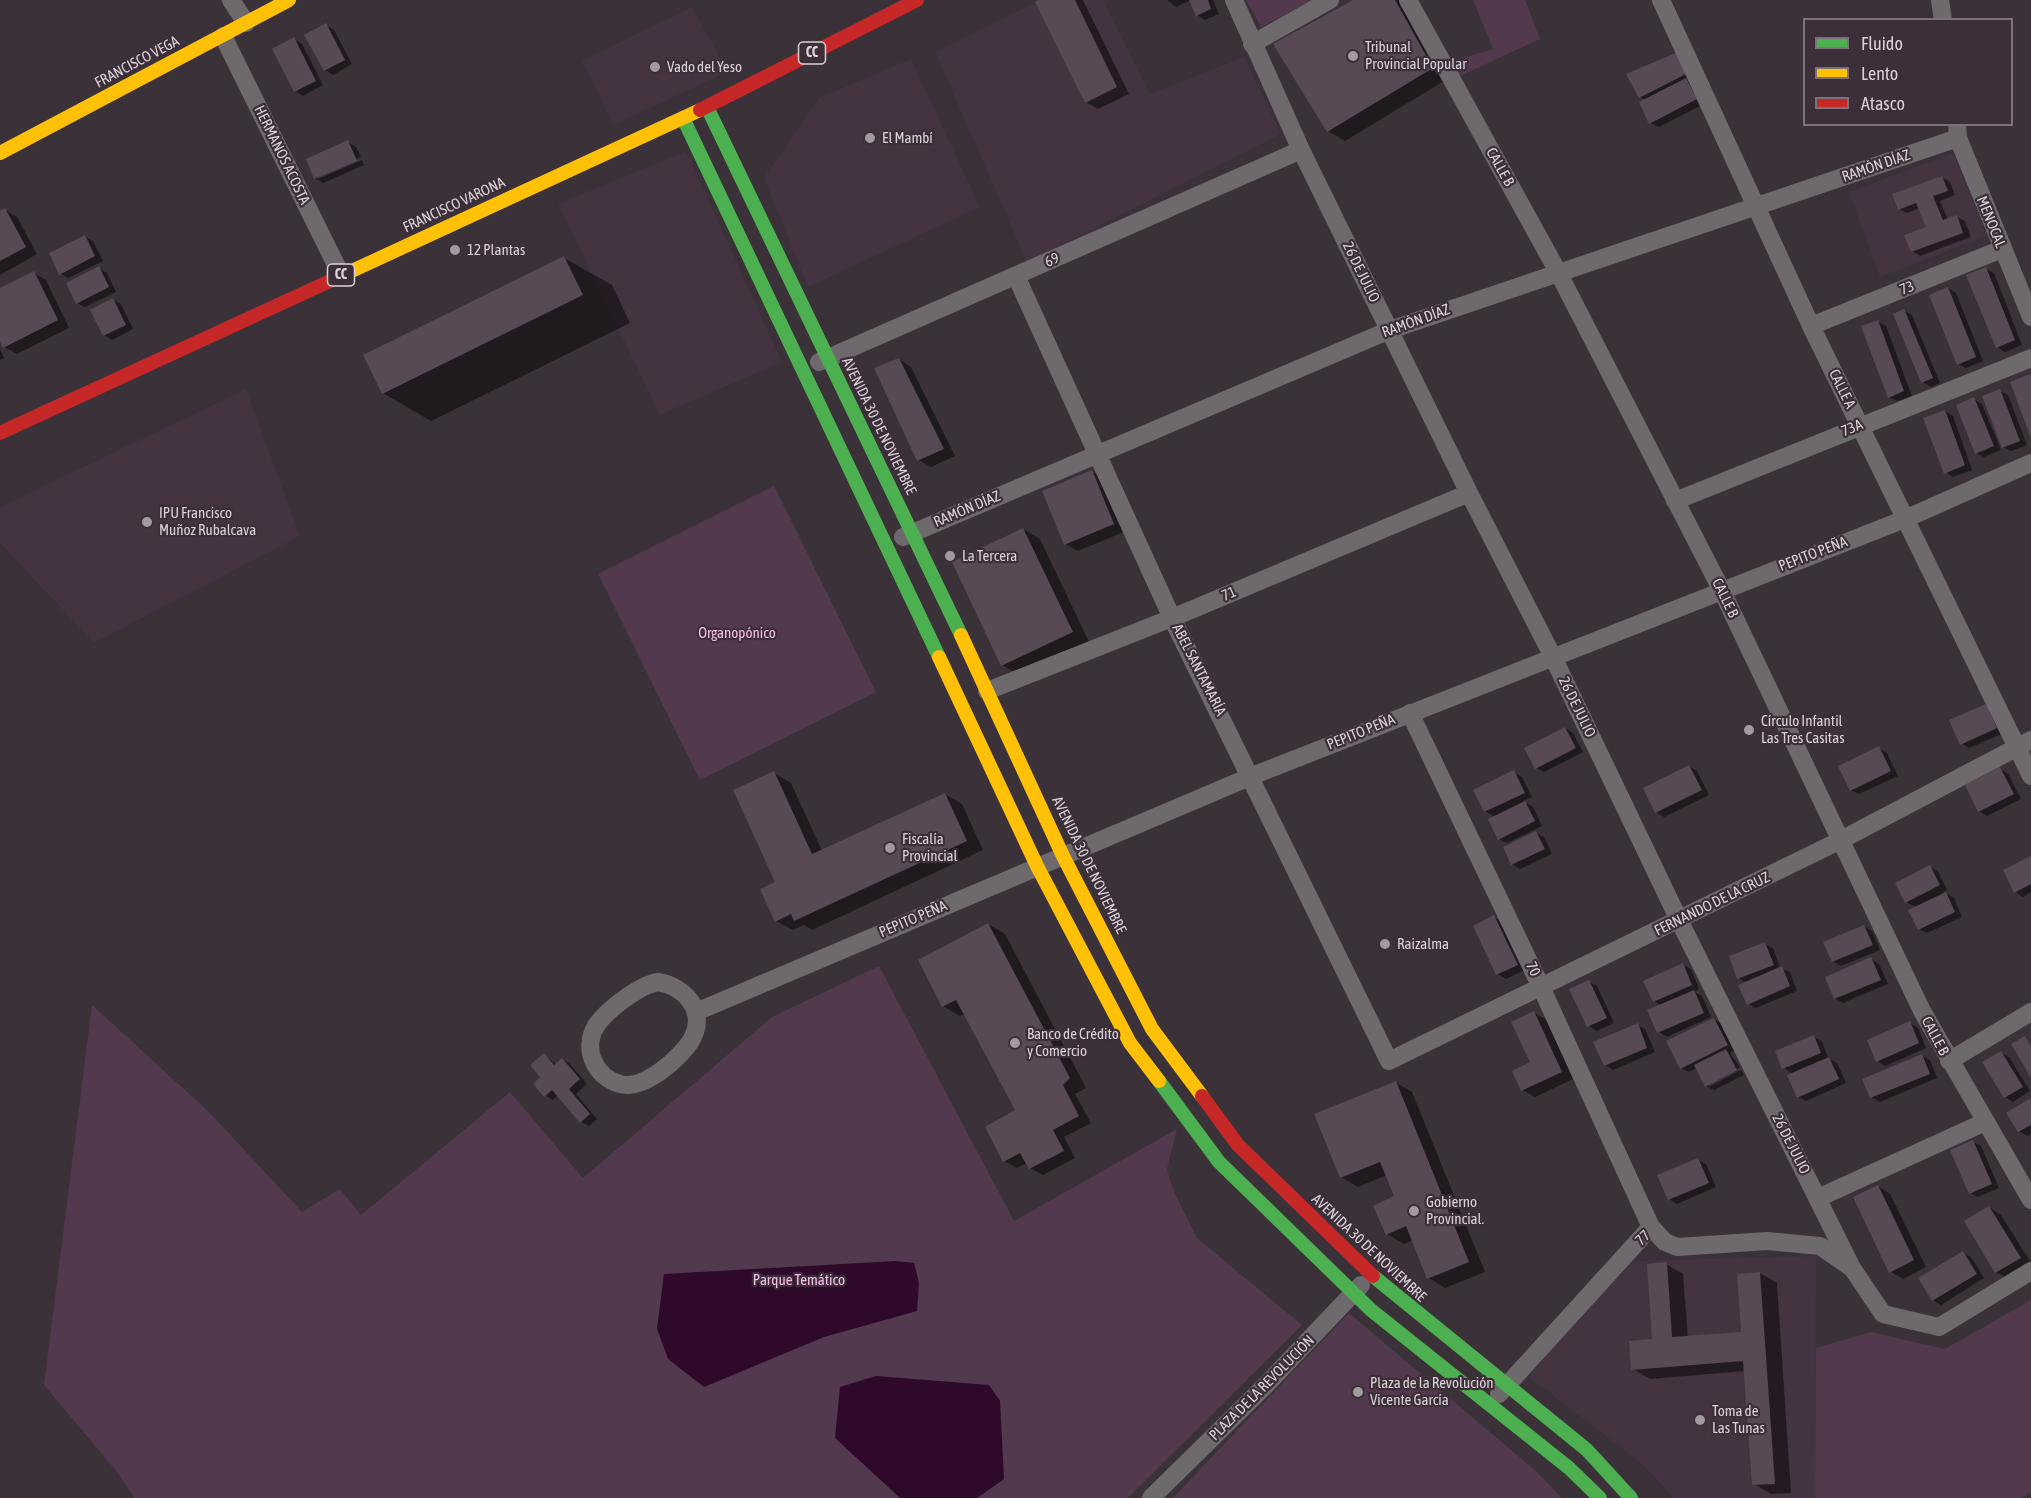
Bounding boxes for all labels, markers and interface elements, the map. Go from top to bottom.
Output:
legend [1803,18,2013,126]
street label: FRANCISCO VEGA [92,32,182,92]
text: Fluido [1861,33,1903,54]
place label: Tribunal Provincial Popular [1365,38,1467,73]
road number: CC [798,42,826,64]
marker: Tribunal Provincial Popular [1346,49,1360,63]
place label: Vado del Yeso [667,58,742,76]
marker: Vado del Yeso [648,60,662,74]
text: Lento [1861,63,1898,84]
text: Atasco [1861,93,1905,114]
street label: HERMANOS ACOSTA [250,102,314,208]
place label: El Mambí [882,129,933,147]
marker: El Mambí [863,131,877,145]
street label: CALLE B [1482,145,1518,189]
street label: RAMÓN DÍAZ [1840,146,1912,186]
street label: FRANCISCO VARONA [400,173,508,237]
street label: MENOCAL [1973,194,2009,250]
street label: 26 DE JULIO [1339,239,1383,305]
place label: 12 Plantas [467,241,525,259]
marker: 12 Plantas [448,243,462,257]
street label: 69 [1042,249,1062,271]
road number: CC [328,264,354,286]
street label: 73 [1897,277,1917,299]
street label: RAMÓN DÍAZ [1380,300,1452,342]
street label: AVENIDA 30 DE NOVIEMBRE [838,354,920,498]
street label: CALLE A [1825,366,1859,412]
street label: 73A [1839,416,1865,440]
street label: RAMÓN DÍAZ [931,487,1003,531]
place label: IPU Francisco Muñoz Rubalcava [159,504,256,539]
marker: IPU Francisco Muñoz Rubalcava [140,515,154,529]
street label: PEPITO PEÑA [1776,533,1850,575]
place label: La Tercera [962,547,1017,565]
marker: La Tercera [943,549,957,563]
street label: CALLE B [1708,576,1742,620]
street label: 71 [1219,583,1239,605]
street label: ABEL SANTAMARÍA [1168,621,1230,719]
park label: Organopónico [698,624,776,642]
street label: 26 DE JULIO [1555,674,1599,740]
street label: PEPITO PEÑA [1324,710,1398,754]
place label: Círculo Infantil Las Tres Casitas [1761,712,1844,747]
marker: Círculo Infantil Las Tres Casitas [1742,723,1756,737]
street label: AVENIDA 30 DE NOVIEMBRE [1048,793,1130,937]
place label: Fiscalía Provincial [902,830,958,865]
marker: Fiscalía Provincial [883,841,897,855]
street label: FERNANDO DE LA CRUZ [1651,868,1773,940]
street label: PEPITO PEÑA [876,897,950,941]
place label: Raizalma [1397,935,1449,953]
marker: Raizalma [1378,937,1392,951]
street label: 70 [1522,959,1544,979]
street label: CALLE B [1917,1014,1953,1058]
place label: Banco de Crédito y Comercio [1027,1025,1119,1060]
marker: Banco de Crédito y Comercio [1008,1036,1022,1050]
street label: 26 DE JULIO [1768,1111,1814,1177]
street label: AVENIDA 30 DE NOVIEMBRE [1308,1190,1430,1306]
place label: Gobierno Provincial. [1426,1193,1484,1228]
marker: Gobierno Provincial. [1407,1204,1421,1218]
street label: 77 [1632,1227,1654,1249]
park label: Parque Temático [753,1271,845,1289]
street label: PLAZA DE LA REVOLUCIÓN [1206,1332,1318,1444]
place label: Plaza de la Revolución Vicente García [1370,1374,1493,1409]
marker: Plaza de la Revolución Vicente García [1351,1385,1365,1399]
place label: Toma de Las Tunas [1712,1402,1765,1437]
marker: Toma de Las Tunas [1693,1413,1707,1427]

